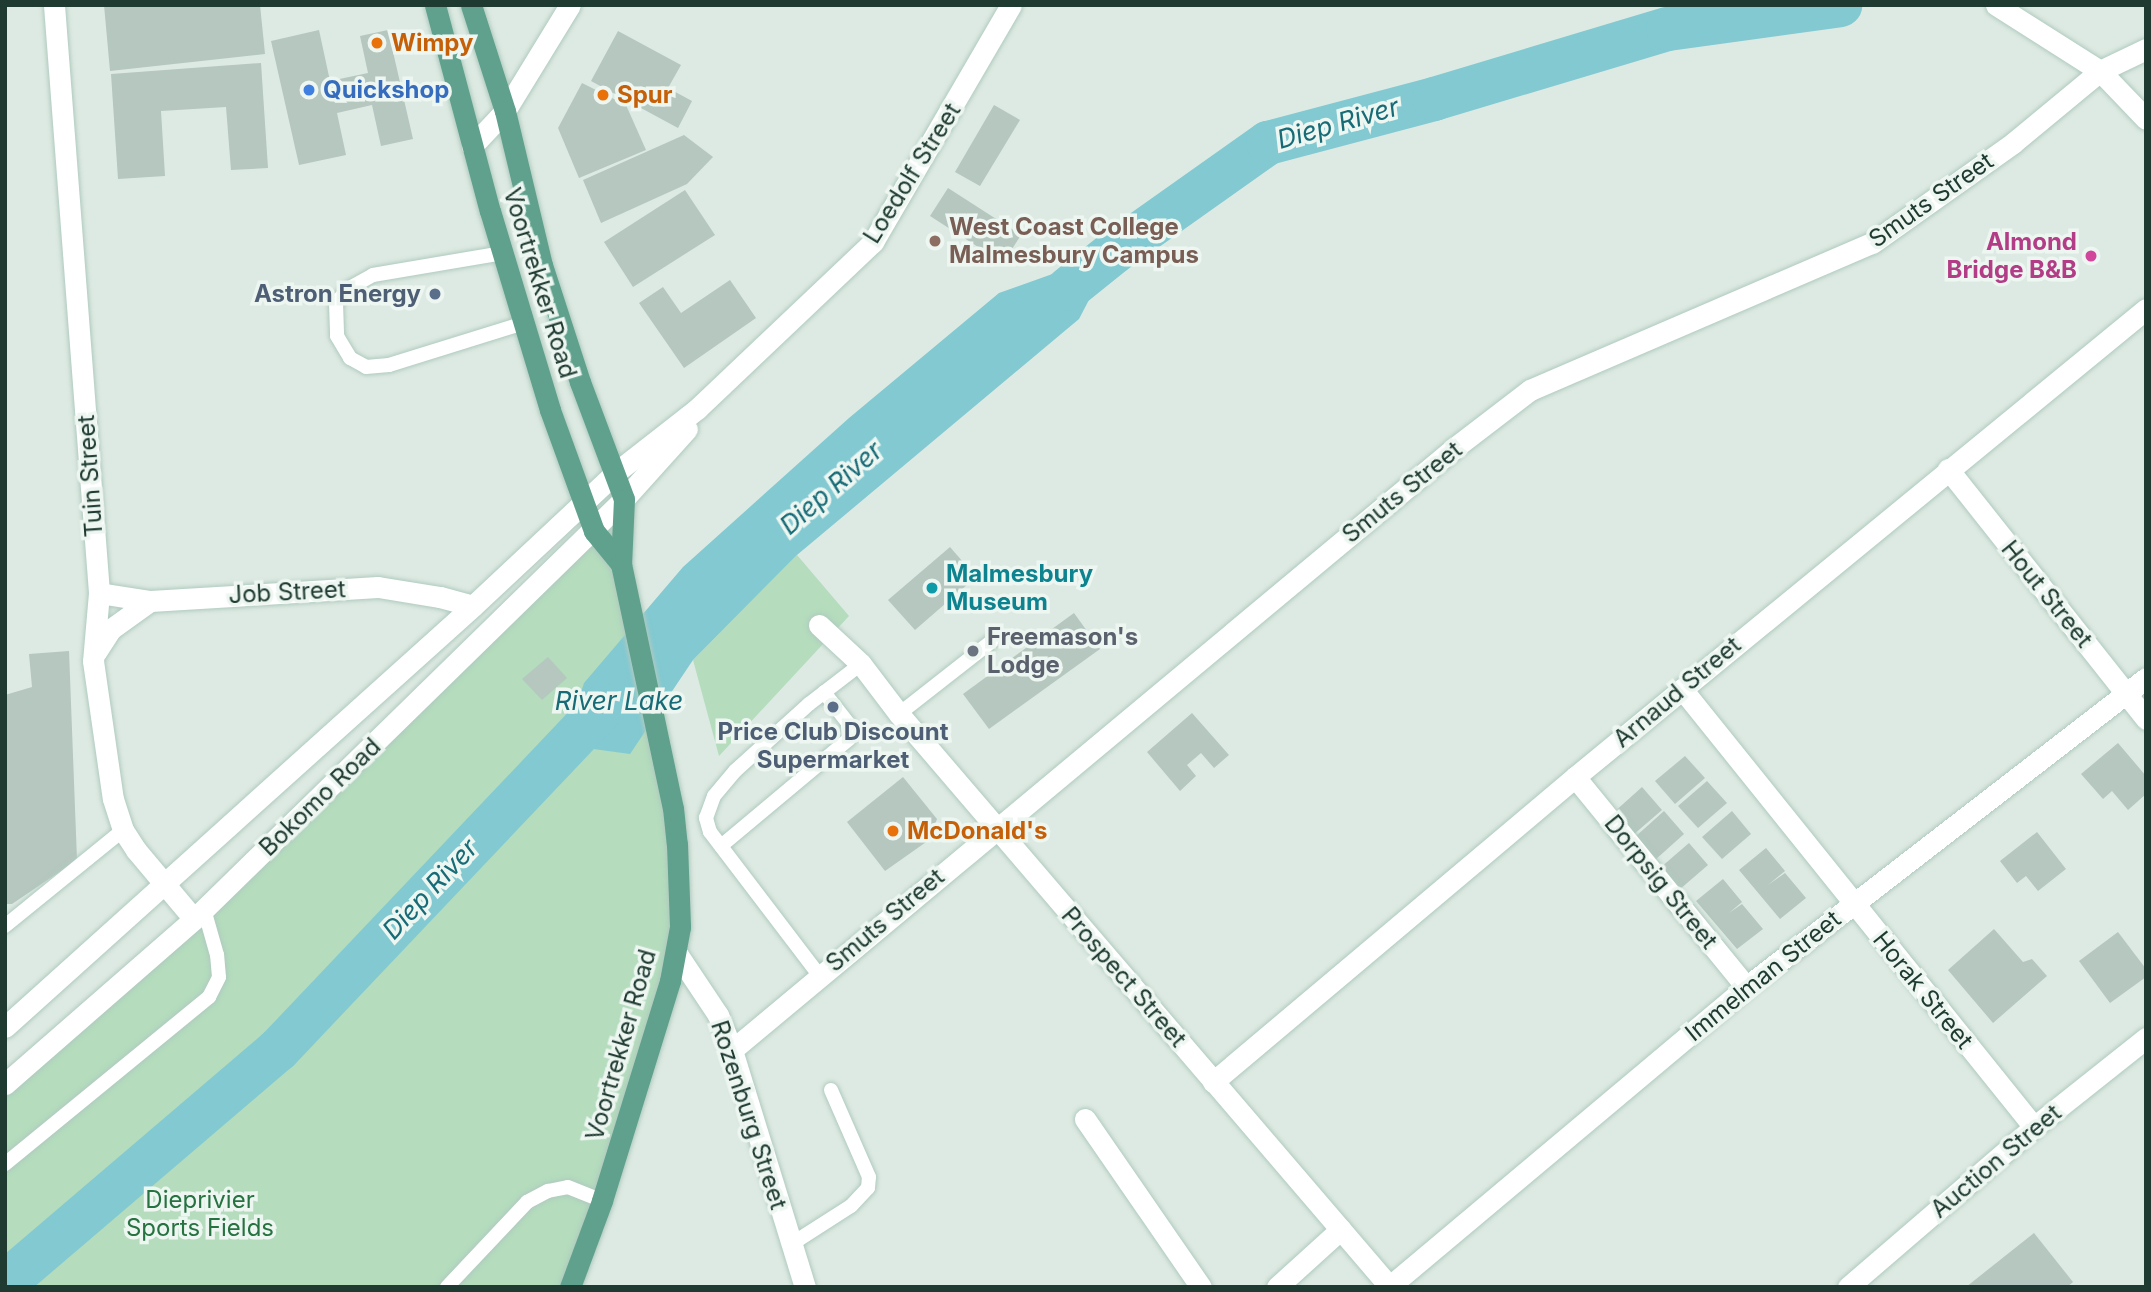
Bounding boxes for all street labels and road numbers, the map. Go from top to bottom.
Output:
street label: Loedolf Street [857,97,967,249]
street label: Smuts Street [1863,147,1999,253]
street label: Voortrekker Road [497,184,583,382]
street label: Tuin Street [71,414,109,538]
street label: Smuts Street [1336,435,1468,549]
street label: Hout Street [1995,535,2099,653]
street label: Job Street [228,575,346,609]
street label: Arnaud Street [1608,631,1746,753]
street label: Bokomo Road [253,732,387,862]
street label: Dorpsig Street [1598,809,1724,955]
street label: Smuts Street [820,862,950,978]
street label: Prospect Street [1055,901,1193,1053]
street label: Immelman Street [1680,905,1846,1047]
street label: Horak Street [1867,926,1979,1054]
street label: Voortrekker Road [580,946,662,1144]
street label: Rozenburg Street [705,1017,793,1213]
street label: Auction Street [1925,1098,2067,1224]

